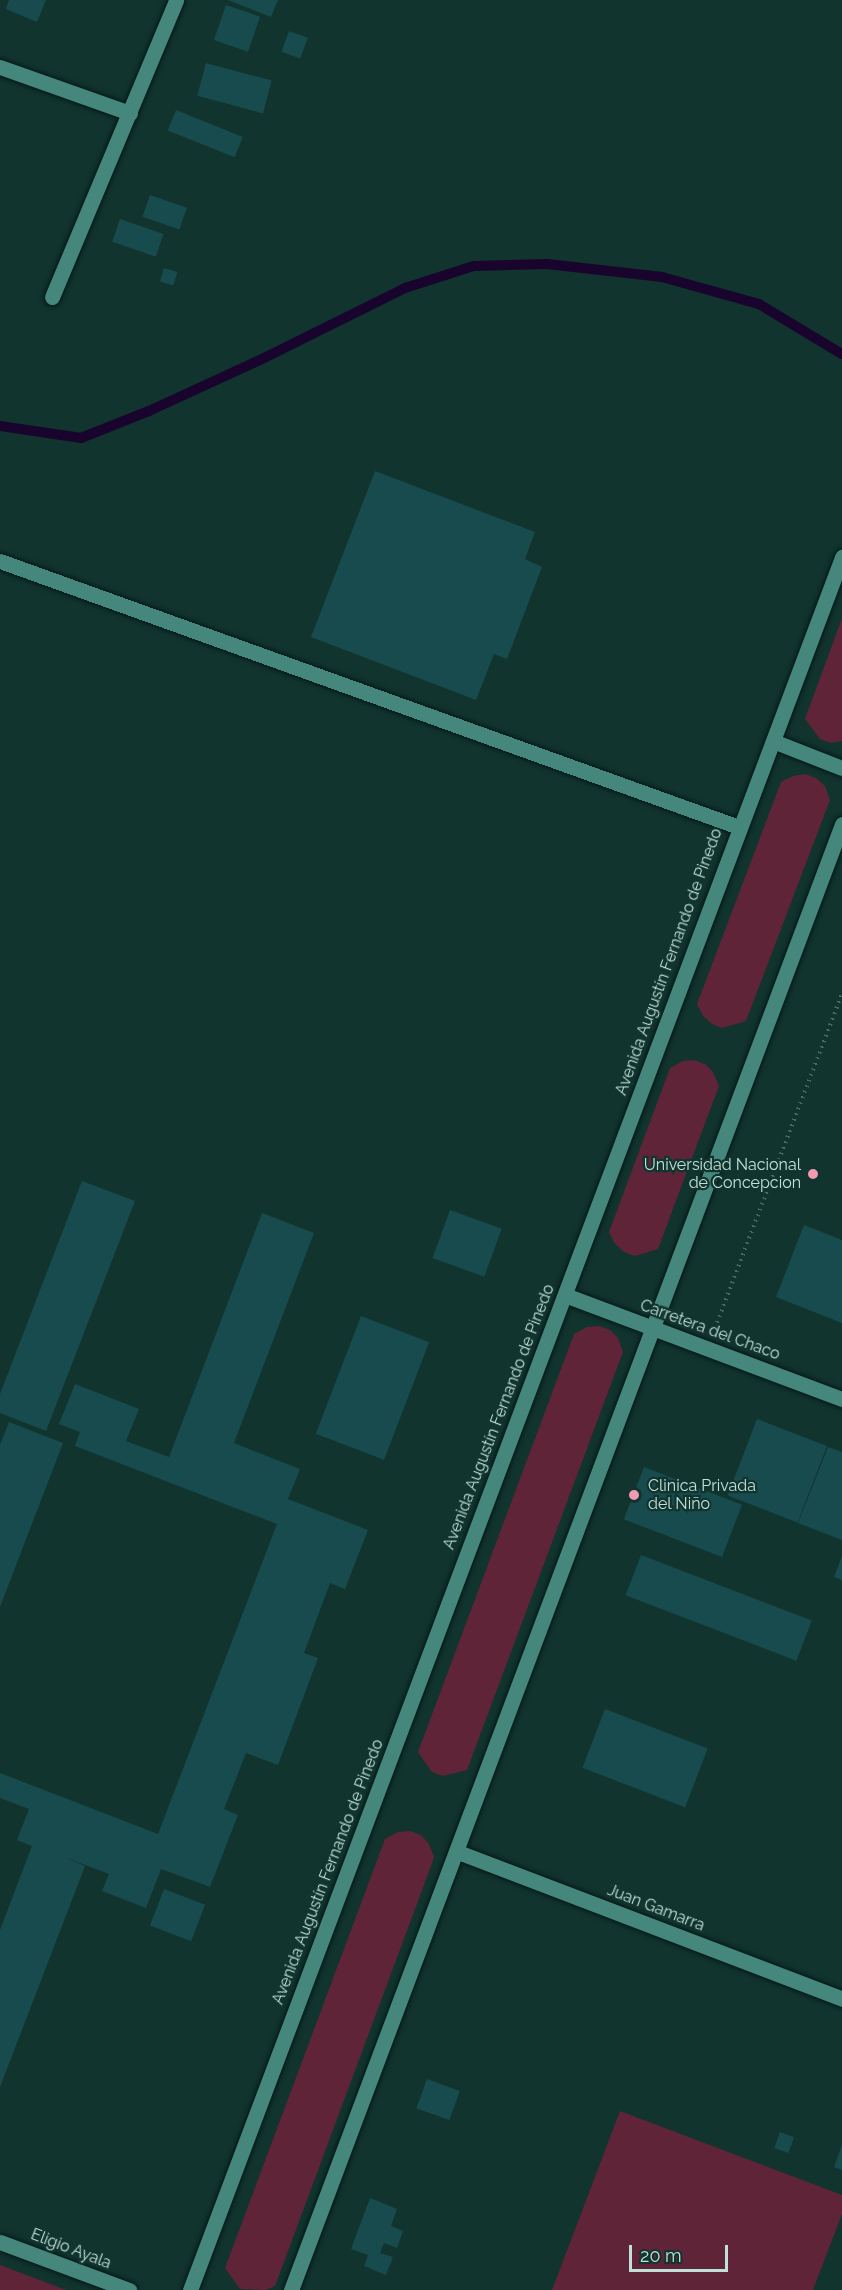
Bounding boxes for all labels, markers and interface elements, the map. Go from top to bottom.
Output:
street label: Avenida Augustín Fernando de Pinedo [612,826,726,1098]
place label: Universidad Nacional de Concepcion [644,1155,801,1193]
marker: Universidad Nacional de Concepcion [806,1167,820,1181]
street label: Avenida Augustín Fernando de Pinedo [439,1282,559,1552]
street label: Carretera del Chaco [637,1296,783,1364]
place label: Clinica Privada del Niño [648,1476,756,1514]
marker: Clinica Privada del Niño [625,1486,643,1504]
street label: Avenida Augustín Fernando de Pinedo [268,1737,388,2007]
street label: Juan Gamarra [605,1881,707,1935]
street label: Eligio Ayala [28,2225,114,2273]
scale bar [632,2233,731,2271]
text: 20 m [640,2245,682,2266]

